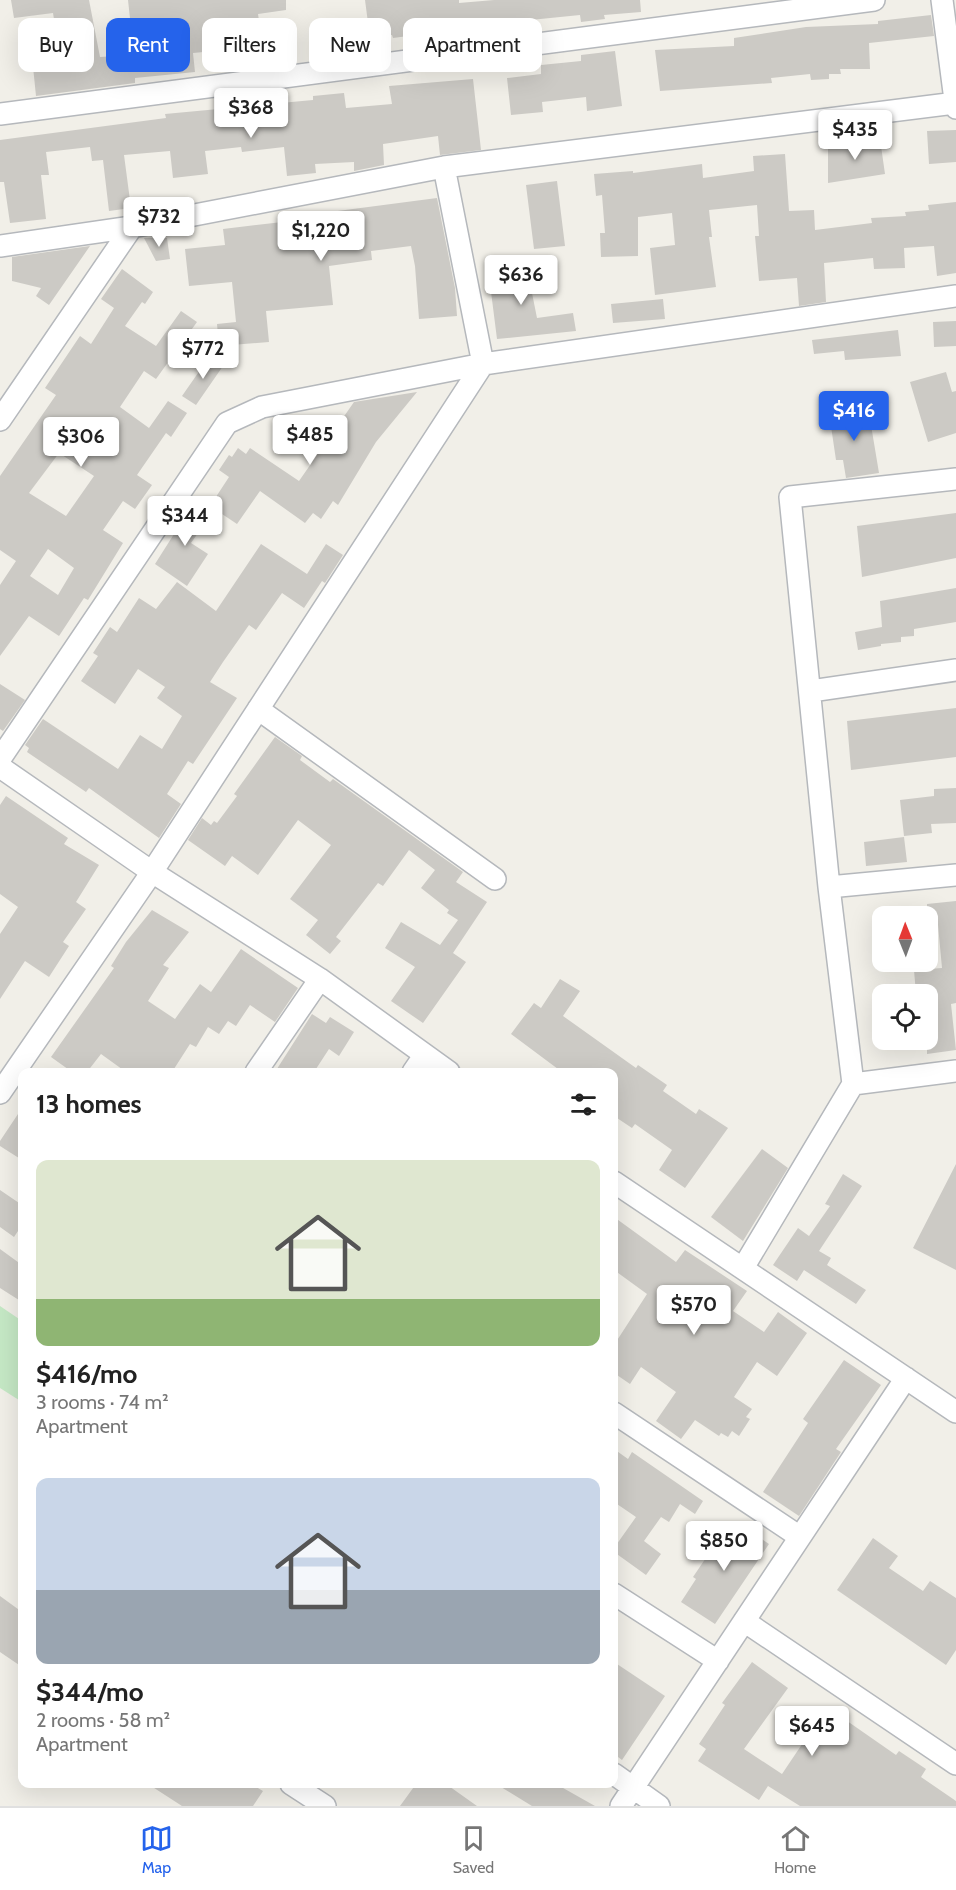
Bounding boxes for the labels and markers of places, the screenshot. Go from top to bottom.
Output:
pin: $368 [215,88,287,139]
pin: $435 [819,110,891,161]
pin: $732 [123,197,195,248]
pin: $1,220 [272,211,370,262]
pin: $636 [485,255,557,306]
pin: $772 [167,329,239,380]
pin: $416 [818,391,890,442]
pin: $485 [274,415,346,466]
pin: $306 [45,417,117,468]
pin: $344 [149,496,221,547]
pin: $570 [658,1285,730,1336]
pin: $850 [688,1521,760,1572]
pin: $645 [776,1706,848,1757]

